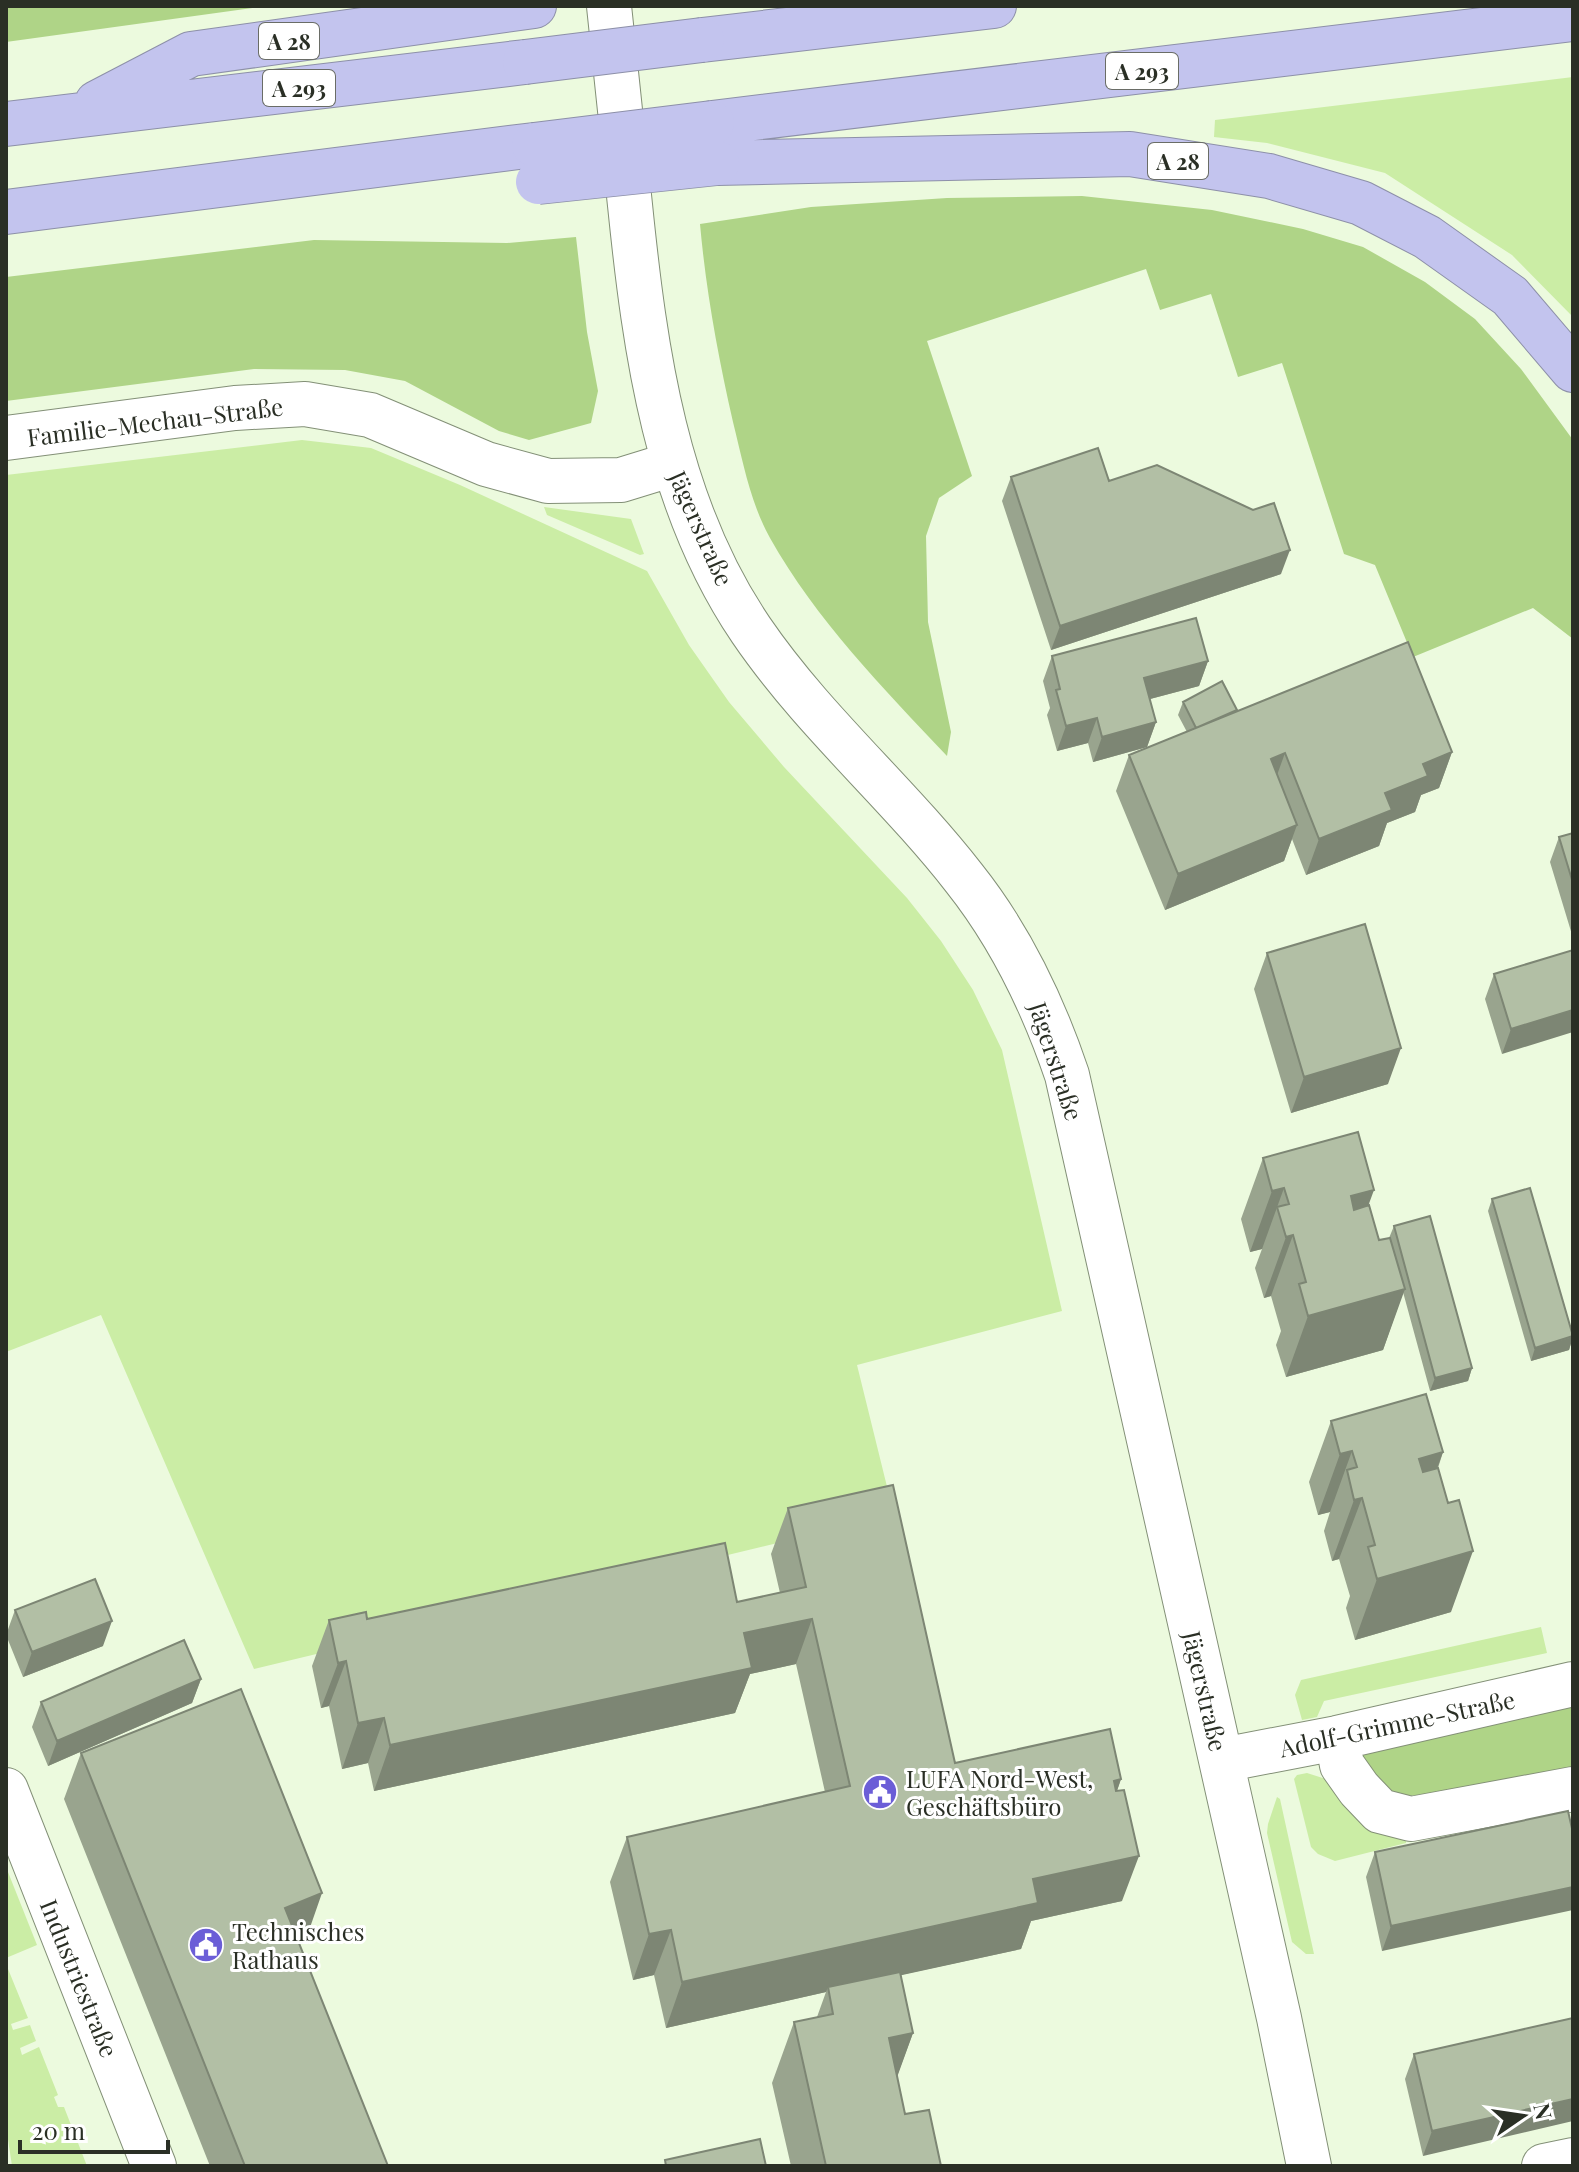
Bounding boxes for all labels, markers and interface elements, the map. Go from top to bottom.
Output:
road number: A 28 [259,23,319,59]
road number: A 293 [1106,53,1178,89]
road number: A 293 [263,70,335,106]
road number: A 28 [1148,143,1208,179]
street label: Familie-Mechau-Straße [25,389,285,453]
street label: Jägerstraße [662,465,742,590]
street label: Jägerstraße [1023,997,1091,1124]
street label: Jägerstraße [1176,1627,1235,1754]
street label: Adolf-Grimme-Straße [1275,1682,1518,1764]
place label: LUFA Nord-West, Geschäftsbüro [906,1762,1093,1822]
public building icon: LUFA Nord-West, Geschäftsbüro [861,1773,899,1811]
street label: Industriestraße [34,1894,126,2062]
place label: Technisches Rathaus [232,1915,365,1975]
public building icon: Technisches Rathaus [187,1926,225,1964]
north arrow [1483,2076,1563,2156]
text: N [1527,2100,1560,2122]
scale bar [20,2104,168,2154]
text: 20 m [32,2114,85,2146]

